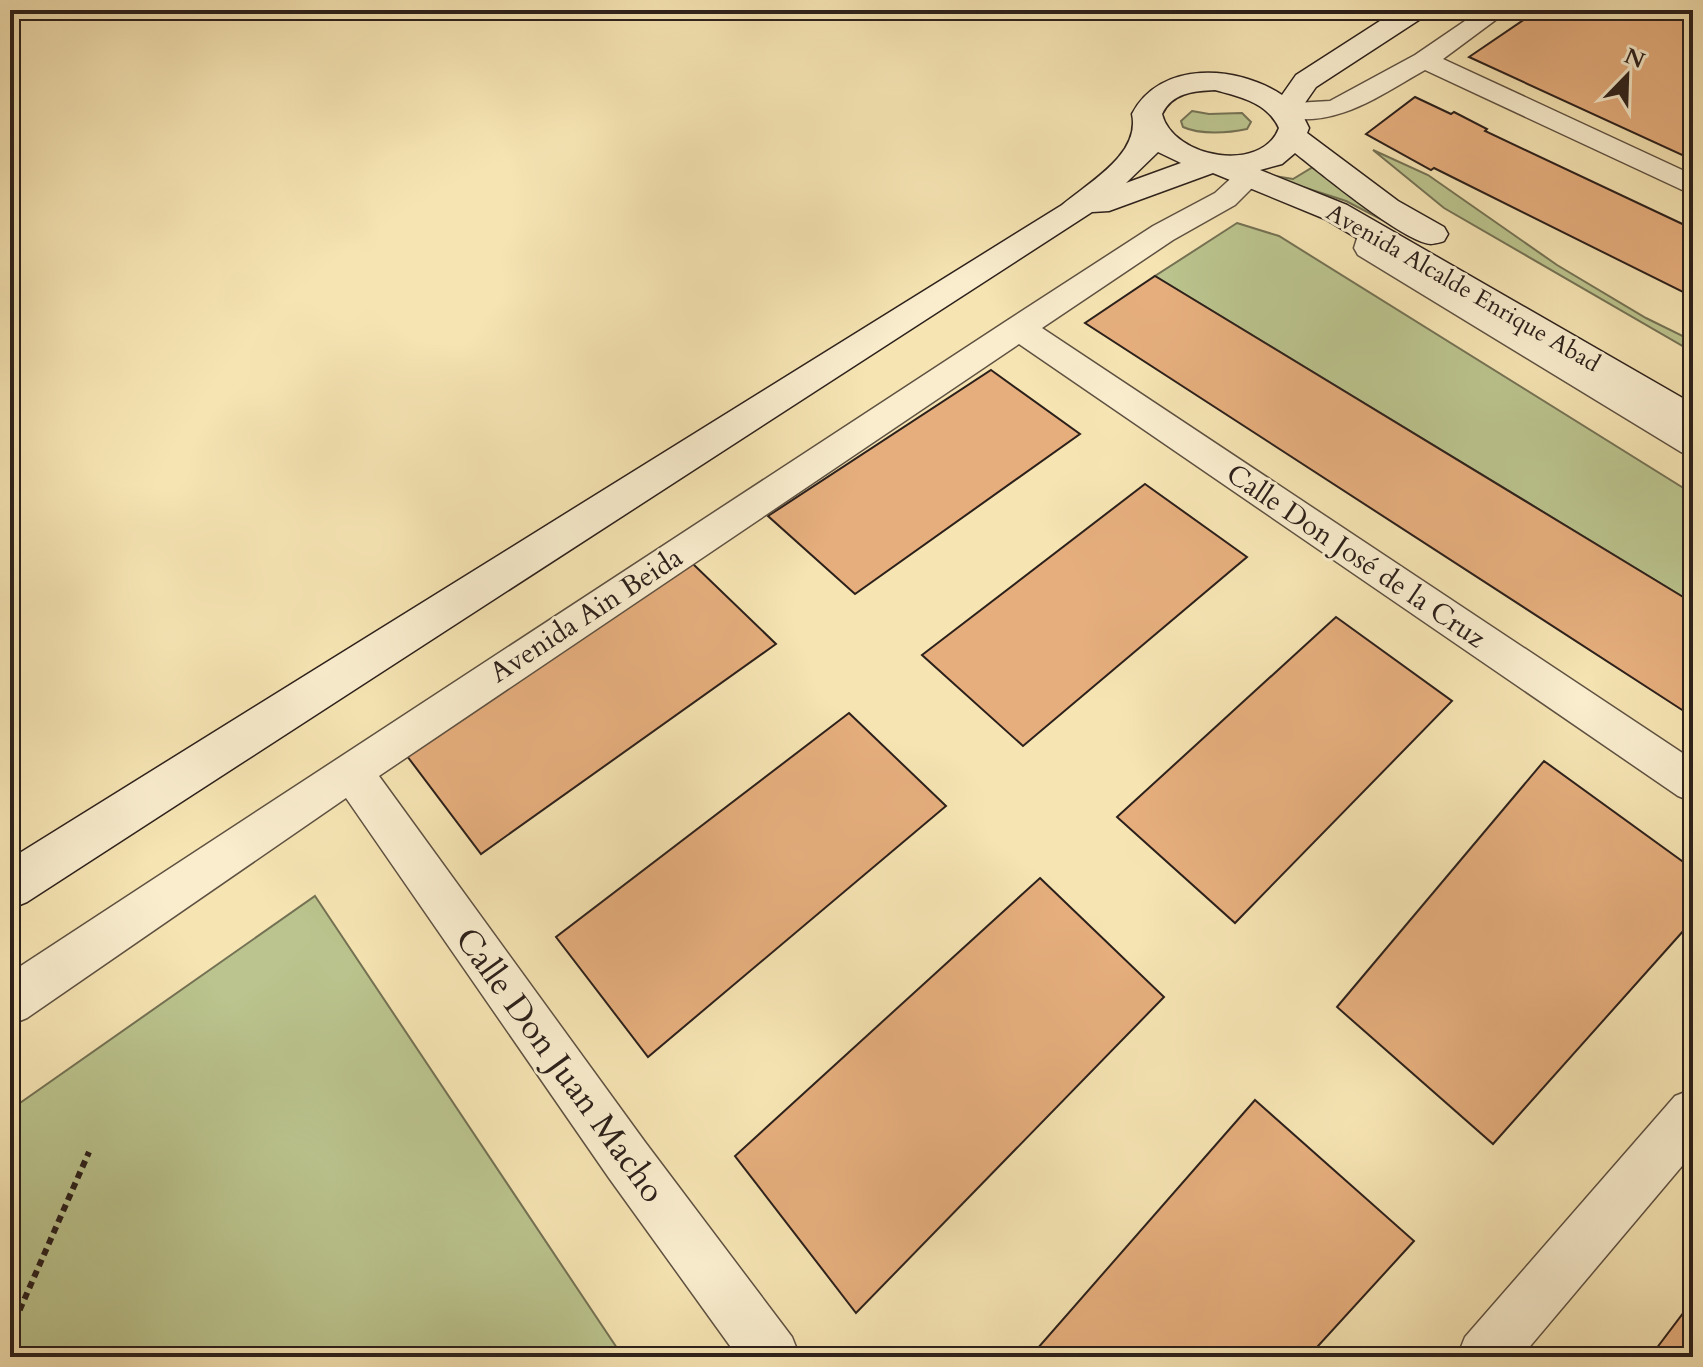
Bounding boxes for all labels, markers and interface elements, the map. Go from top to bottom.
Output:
north arrow [1587,36,1667,116]
text: N [1620,41,1649,76]
street label: Avenida Alcalde Enrique Abad [1320,196,1606,380]
street label: Calle Don José de la Cruz [1219,455,1493,657]
street label: Avenida Ain Beida [482,538,690,692]
street label: Calle Don Juan Macho [445,918,675,1212]

